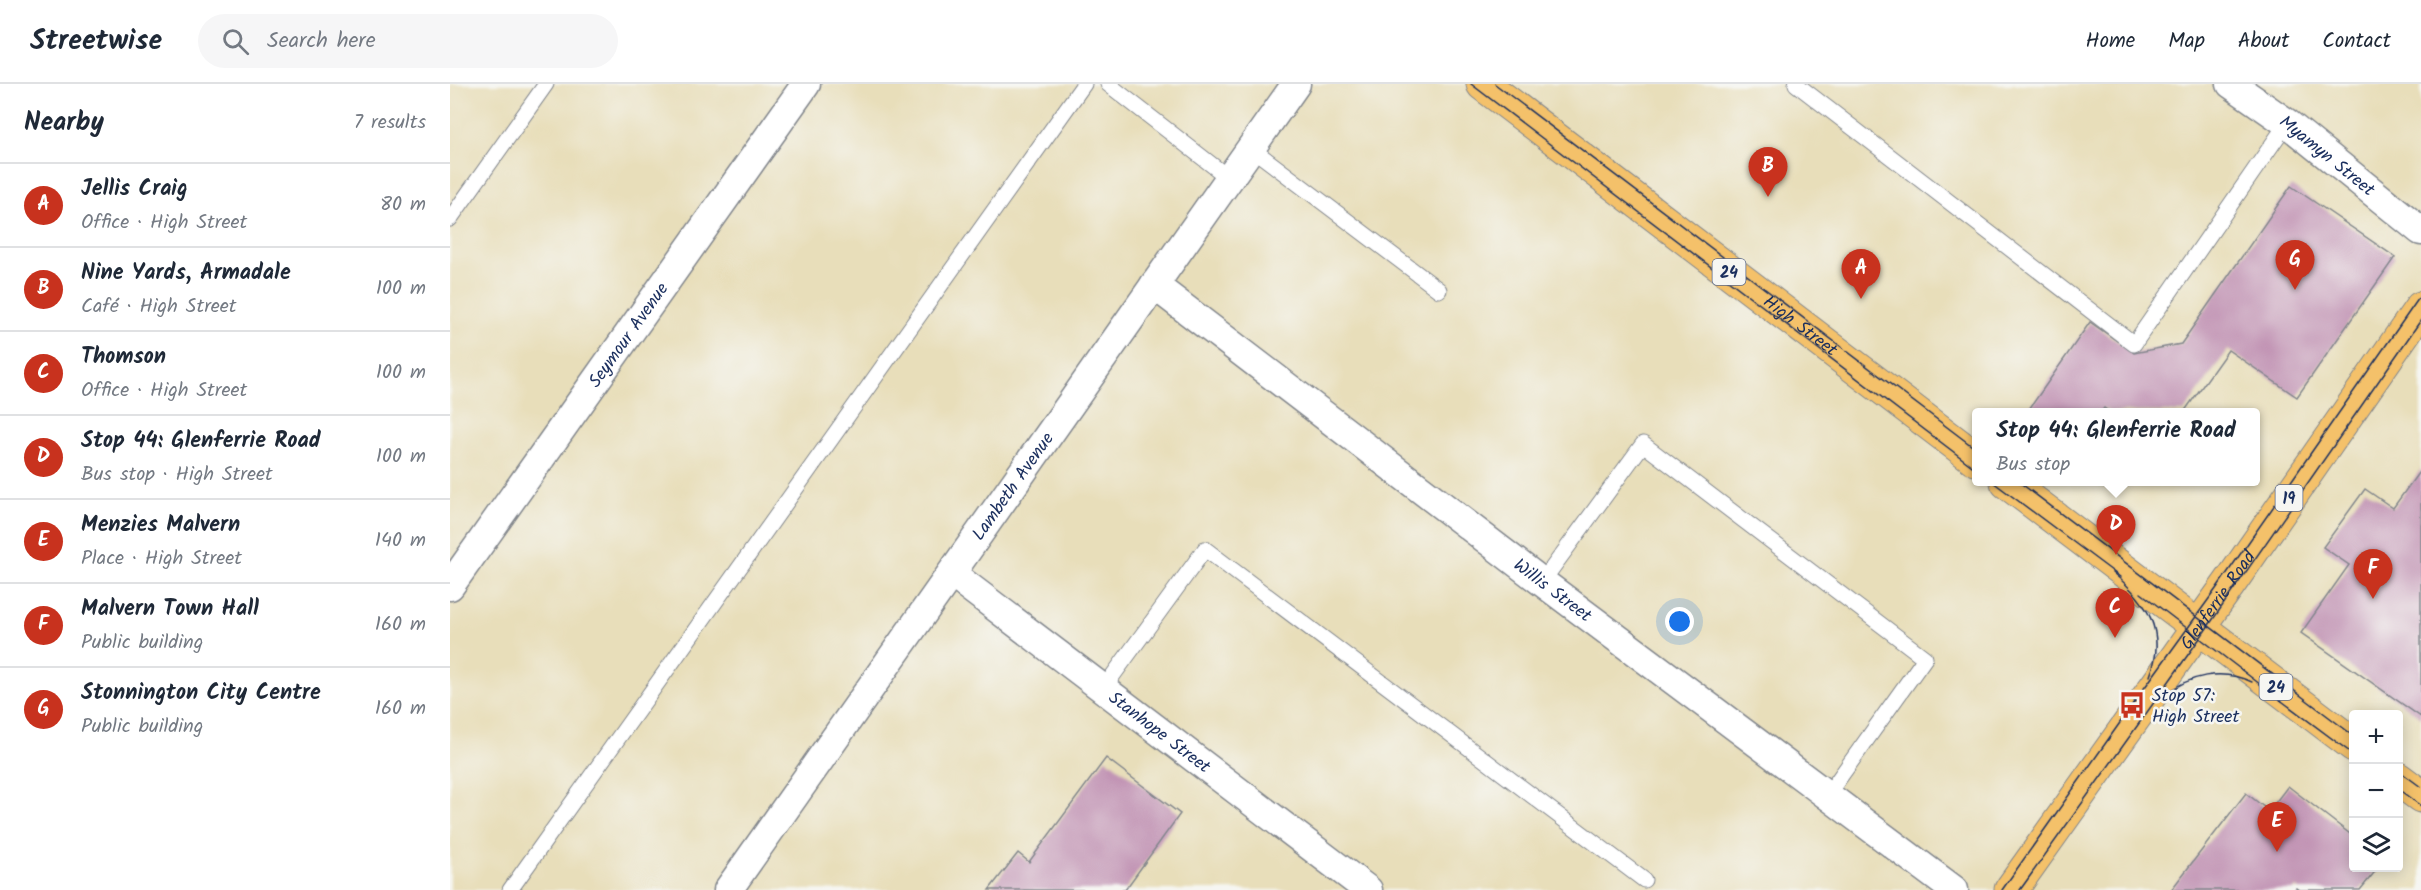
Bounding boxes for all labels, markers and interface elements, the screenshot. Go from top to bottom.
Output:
search box [198,14,618,68]
text: Streetwise [30,19,162,64]
text: Search here [267,24,376,59]
icon: search [219,25,252,58]
text: Home [2086,25,2135,58]
text: Map [2168,25,2205,58]
text: About [2238,25,2289,58]
text: Contact [2322,25,2391,58]
text: Nearby [24,102,104,144]
text: 7 results [354,107,426,139]
street label: Myamyn Street [2272,109,2382,205]
pin: B [1748,147,1788,197]
text: Jellis Craig [81,172,188,207]
text: A [37,189,50,221]
text: 80 m [380,189,426,221]
text: Office · High Street [81,207,247,239]
pin: G [2276,240,2314,290]
pin: A [1842,250,1880,299]
text: Nine Yards, Armadale [81,256,291,291]
road number: 24 [1712,259,1746,285]
text: B [37,273,50,305]
text: 100 m [376,273,426,305]
street label: Seymour Avenue [582,277,677,394]
street label: High Street [1756,289,1844,365]
text: Café · High Street [81,291,237,323]
text: Thomson [81,340,166,375]
text: C [37,357,50,389]
text: 100 m [376,357,426,389]
text: Office · High Street [81,375,247,407]
popup [1972,408,2260,486]
text: Stop 44: Glenferrie Road [1996,414,2236,449]
text: Stop 44: Glenferrie Road [81,424,321,459]
street label: Lambeth Avenue [965,427,1062,547]
text: D [37,441,50,473]
text: 100 m [376,441,426,473]
text: Bus stop [1996,449,2070,481]
text: Bus stop · High Street [81,459,273,491]
road number: 19 [2276,485,2302,511]
pin: D [2096,506,2136,555]
text: Menzies Malvern [81,508,240,543]
text: E [38,525,49,557]
text: 140 m [375,525,426,557]
text: Place · High Street [81,543,242,575]
street label: Glenferrie Road [2173,545,2265,657]
pin: F [2354,550,2392,599]
street label: Willis Street [1506,552,1598,631]
pin: C [2096,588,2134,638]
text: Malvern Town Hall [81,592,259,627]
your location [1665,607,1694,636]
text: F [38,609,49,641]
text: 160 m [375,609,426,641]
text: Public building [81,627,203,659]
road number: 24 [2260,674,2292,700]
text: Stonnington City Centre [81,676,321,711]
place label: Stop 57: High Street [2152,682,2240,732]
street label: Stanhope Street [1102,685,1217,782]
bus stop icon: Stop 57: High Street [2117,690,2147,720]
text: G [38,693,49,725]
text: 160 m [375,693,426,725]
map controls [2349,710,2403,872]
button: + [2349,710,2403,764]
text: Public building [81,711,203,743]
button: − [2349,764,2403,818]
pin: E [2258,802,2296,852]
button: layers [2349,818,2403,872]

